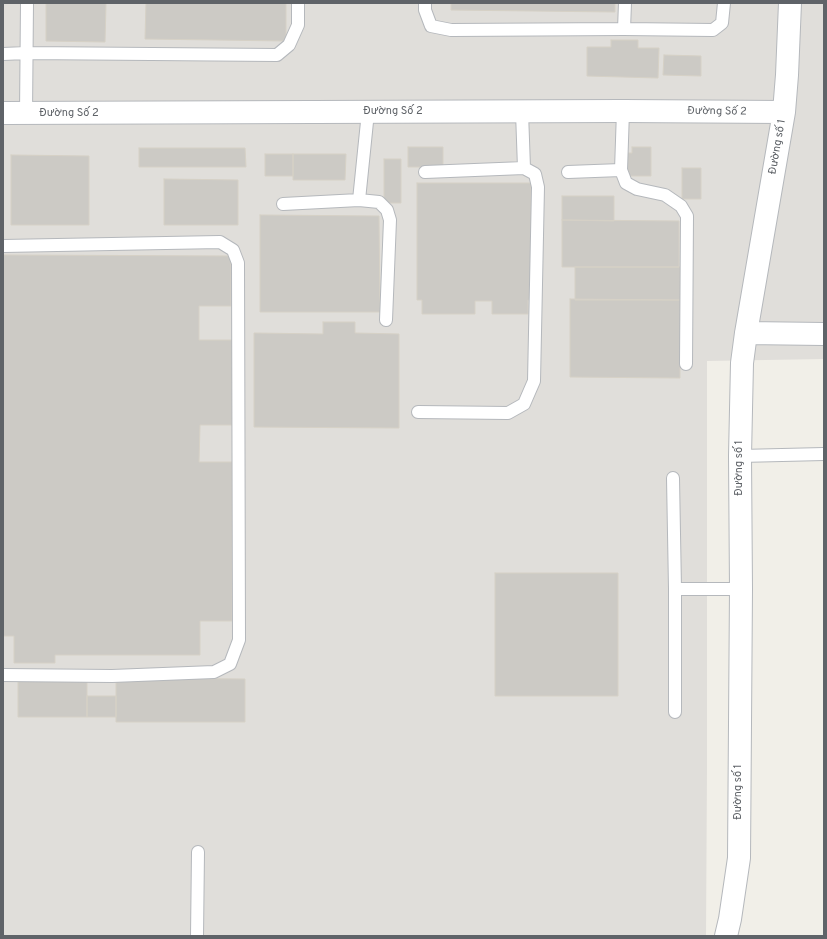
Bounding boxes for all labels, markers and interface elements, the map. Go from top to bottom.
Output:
street label: Đường Số 2 [363,105,423,119]
street label: Đường Số 2 [687,105,747,119]
street label: Đường Số 2 [39,107,99,121]
street label: Đường số 1 [767,119,789,175]
street label: Đường số 1 [733,440,747,496]
street label: Đường số 1 [732,764,746,820]

